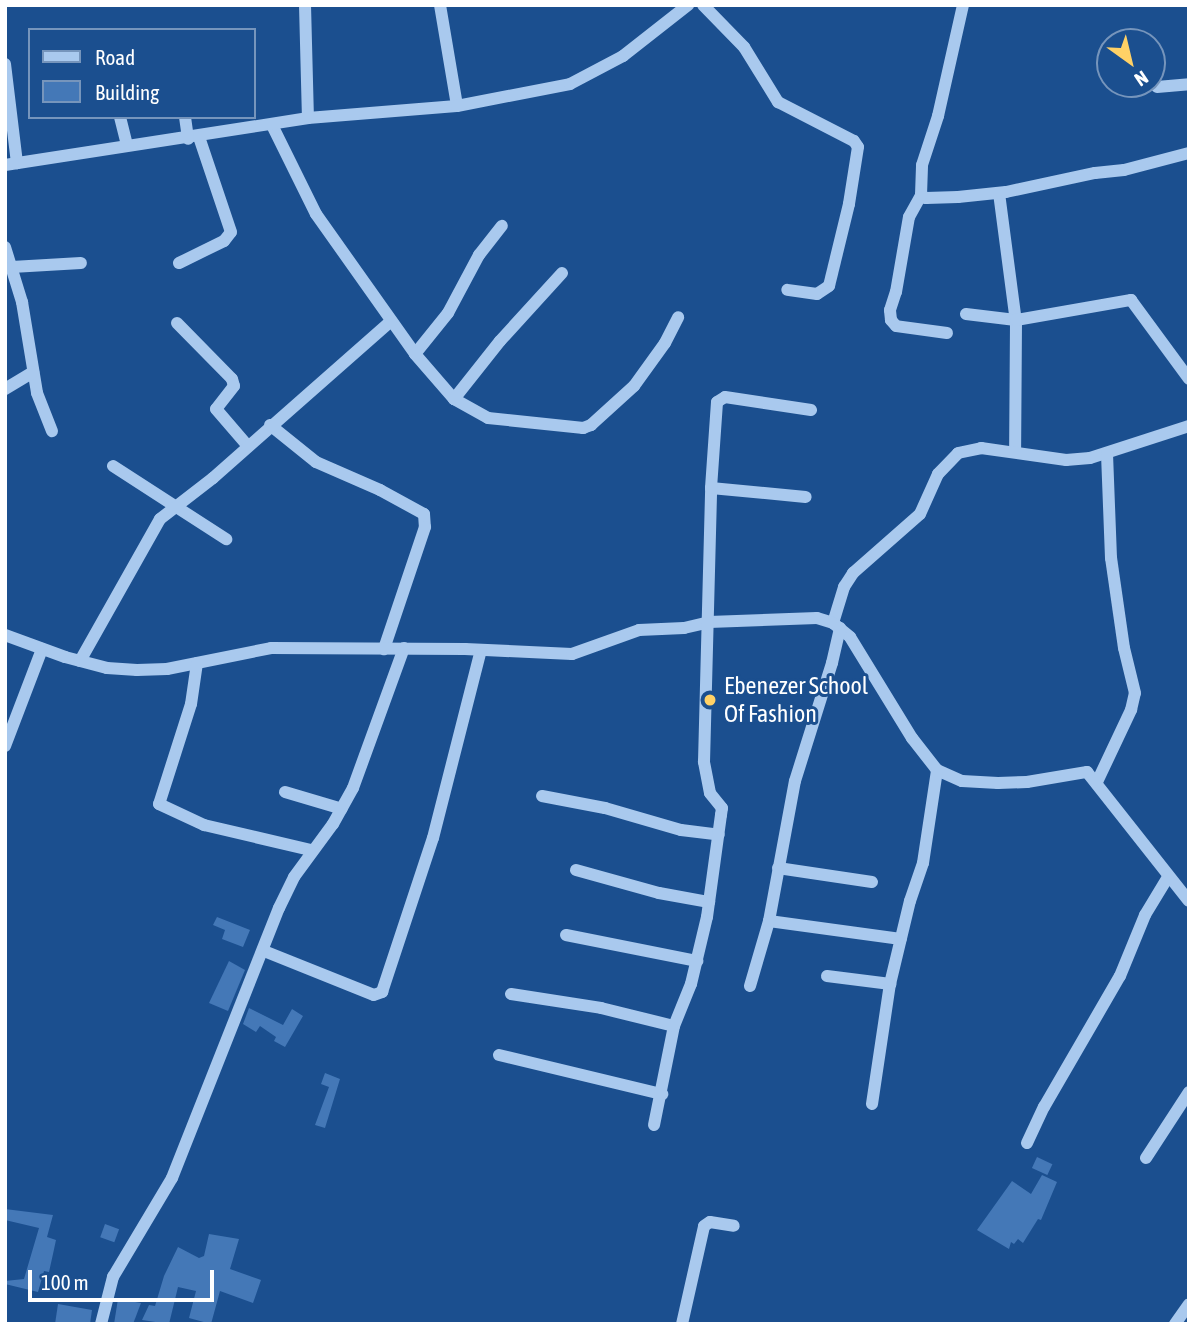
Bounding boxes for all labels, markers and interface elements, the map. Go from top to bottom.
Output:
legend [28,28,256,119]
north arrow [1096,28,1166,98]
text: Road [95,45,135,69]
text: N [1131,66,1152,91]
text: Building [95,80,159,104]
place label: Ebenezer School Of Fashion [724,672,868,728]
marker: Ebenezer School Of Fashion [702,692,718,708]
scale bar [32,1256,217,1300]
text: 100 m [41,1270,89,1294]

